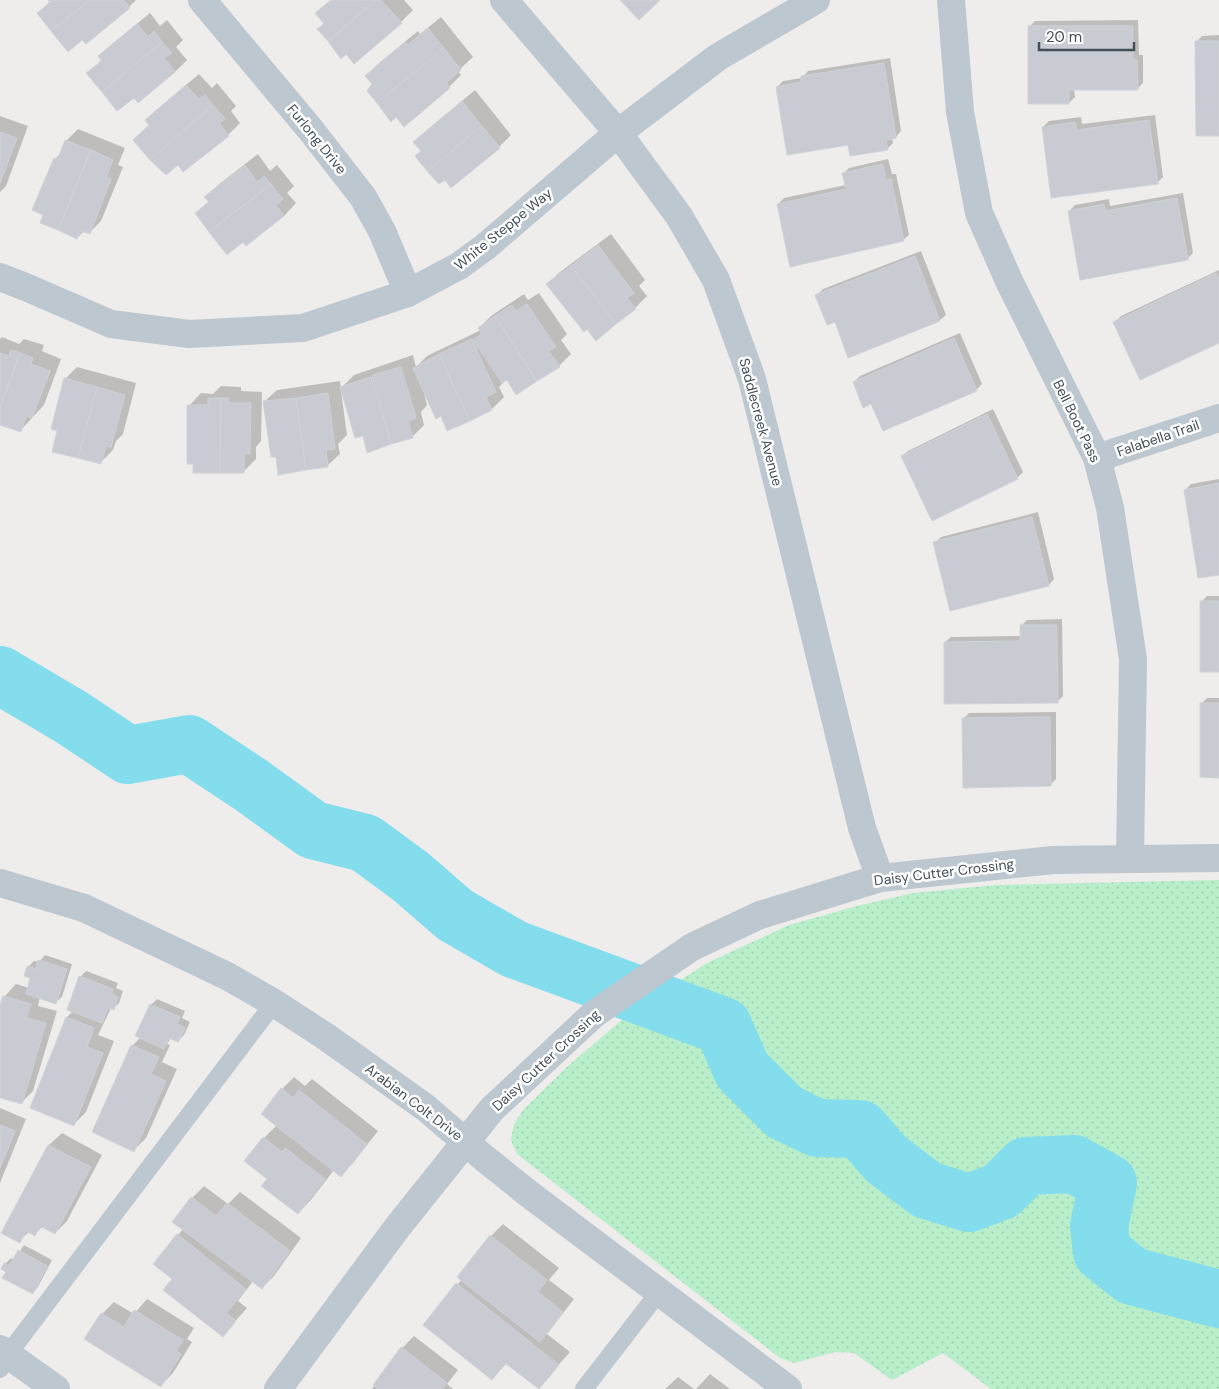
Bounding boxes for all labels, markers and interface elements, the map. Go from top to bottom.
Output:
scale bar [1039,20,1134,52]
text: 20 m [1046,27,1082,47]
street label: Furlong Drive [283,100,351,178]
street label: White Steppe Way [450,184,556,274]
street label: Saddlecreek Avenue [735,356,787,488]
street label: Bell Boot Pass [1049,377,1105,465]
street label: Falabella Trail [1114,415,1202,461]
street label: Daisy Cutter Crossing [873,854,1015,890]
street label: Daisy Cutter Crossing [488,1005,604,1115]
street label: Arabian Colt Drive [362,1059,466,1145]

